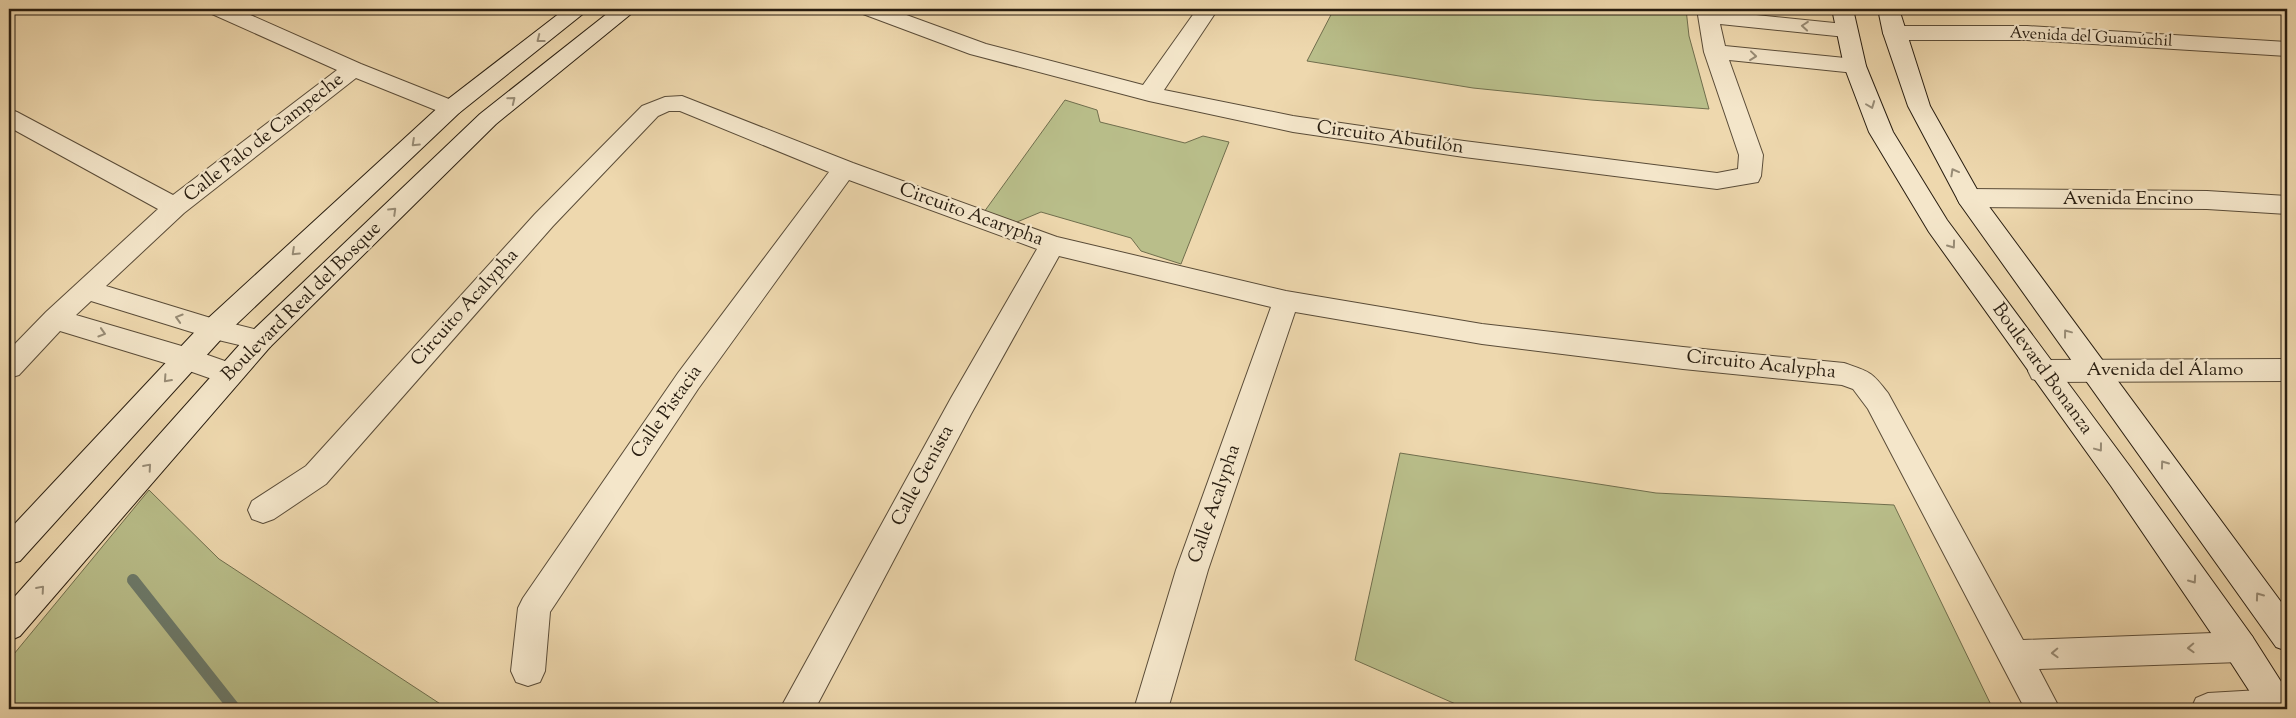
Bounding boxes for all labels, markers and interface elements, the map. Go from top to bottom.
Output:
one-way arrow [1800,20,1808,31]
street label: Avenida del Guamúchil [2009,22,2173,54]
one-way arrow [536,33,545,42]
one-way arrow [1749,50,1757,61]
street label: Calle Palo de Campeche [178,67,350,209]
one-way arrow [506,98,515,106]
one-way arrow [1865,101,1875,109]
street label: Circuito Abutilón [1315,114,1465,162]
one-way arrow [411,137,420,146]
one-way arrow [1951,168,1961,177]
street label: Circuito Acarypha [895,176,1047,254]
street label: Avenida Encino [2063,186,2193,213]
one-way arrow [387,208,396,217]
street label: Boulevard Real del Bosque [216,216,388,388]
one-way arrow [1946,240,1956,249]
street label: Circuito Acalypha [405,243,525,373]
one-way arrow [292,247,301,256]
street label: Boulevard Bonanza [1985,298,2099,441]
one-way arrow [175,314,184,324]
one-way arrow [98,328,106,338]
one-way arrow [2065,330,2073,339]
street label: Circuito Acalypha [1685,344,1837,386]
street label: Avenida del Álamo [2087,357,2243,384]
street label: Calle Pistacia [625,360,709,464]
one-way arrow [164,373,173,382]
street label: Calle Genista [885,421,961,531]
street label: Calle Acalypha [1182,441,1248,567]
one-way arrow [2094,442,2102,451]
one-way arrow [2161,461,2169,470]
one-way arrow [142,464,151,473]
one-way arrow [2187,574,2196,584]
one-way arrow [35,586,44,595]
one-way arrow [2256,592,2265,602]
one-way arrow [2187,643,2195,654]
one-way arrow [2050,648,2058,659]

